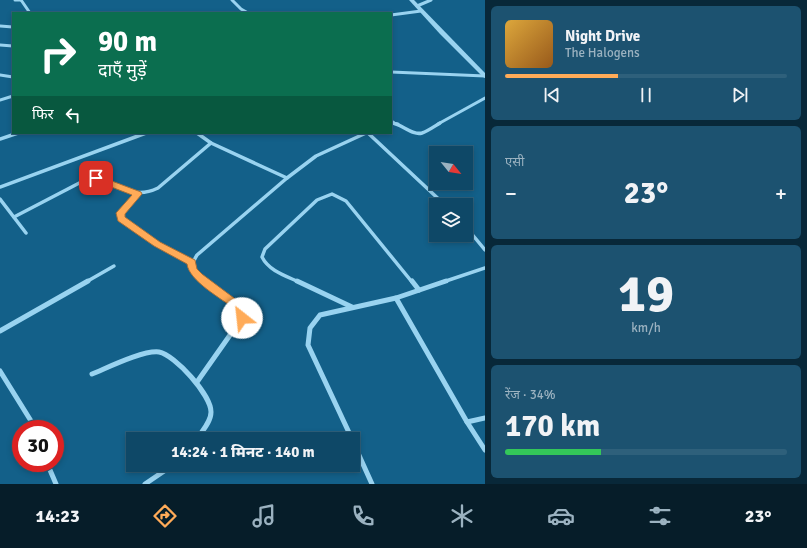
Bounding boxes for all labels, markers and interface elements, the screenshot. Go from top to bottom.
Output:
text: 90 m [98,25,157,59]
text: Night Drive [565,27,640,45]
icon: right [32,28,84,80]
text: The Halogens [565,45,640,61]
text: दाएँ मुड़ें [98,59,147,81]
icon: previous [541,84,563,106]
icon: pause [635,84,657,106]
icon: next [729,84,751,106]
icon: left [62,104,84,126]
text: फिर [32,105,54,123]
north arrow [429,146,473,190]
map controls [429,146,473,242]
text: एसी [505,154,524,170]
pin [79,161,113,195]
icon: arrive [85,167,107,189]
text: 23° [624,175,668,212]
text: − [505,180,517,207]
text: + [775,180,787,207]
button: layers [429,198,473,242]
text: 19 [618,262,674,326]
position arrow [221,297,263,339]
text: km/h [631,320,661,336]
text: रेंज · 34% [505,387,555,403]
text: 170 km [505,408,600,445]
speed limit sign: 30 [12,420,64,472]
text: 14:24 · 1 मिनट · 140 m [171,443,315,461]
icon: directions [151,502,179,530]
icon: music [250,502,278,530]
icon: phone [349,502,377,530]
icon: climate [448,502,476,530]
icon: car [547,502,575,530]
icon: filters [646,502,674,530]
text: 14:23 [36,505,80,527]
text: 23° [745,505,771,527]

